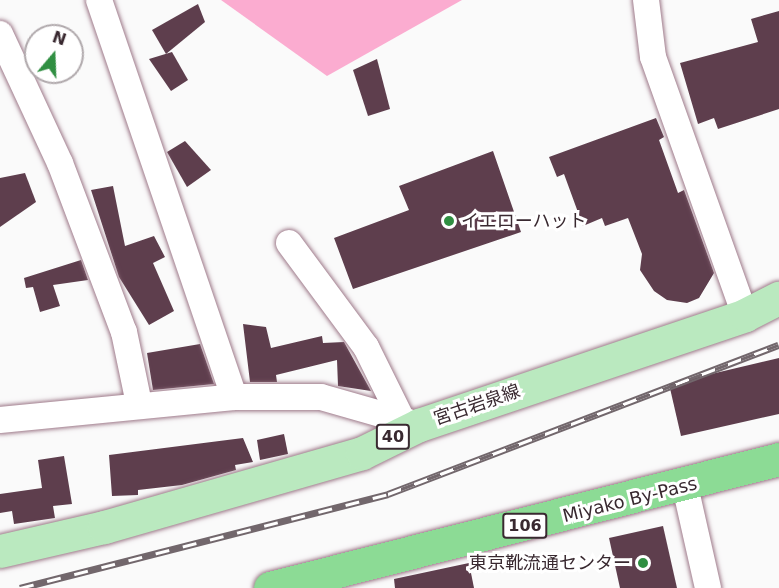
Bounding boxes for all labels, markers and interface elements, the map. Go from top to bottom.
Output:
north arrow [24,24,84,84]
text: N [50,27,69,50]
place label: イエローハット [461,210,587,232]
marker: イエローハット [442,214,456,228]
street label: 宮古岩泉線 [431,380,523,430]
road number: 40 [375,424,411,450]
street label: Miyako By-Pass [561,473,699,527]
road number: 106 [501,513,549,539]
place label: 東京靴流通センター [469,552,631,574]
marker: 東京靴流通センター [636,556,650,570]

